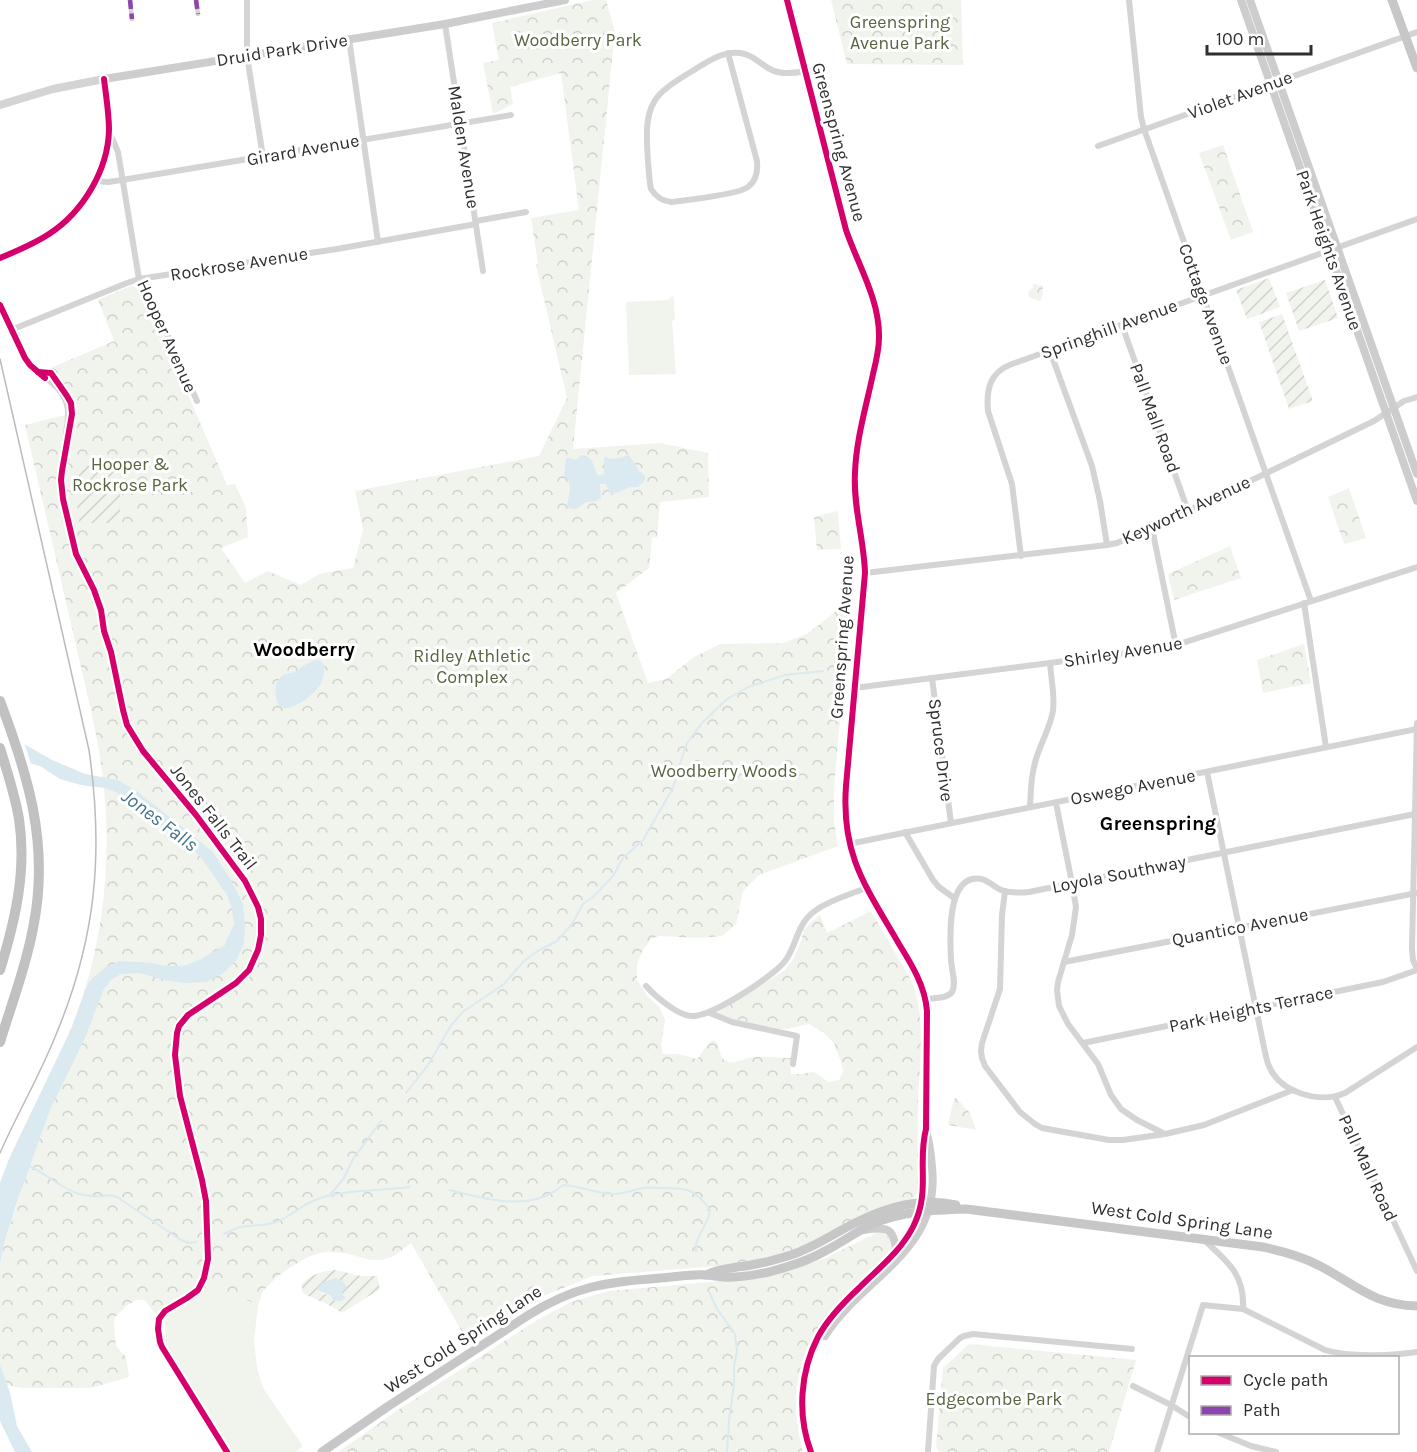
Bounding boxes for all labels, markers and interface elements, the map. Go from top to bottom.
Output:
park label: Greenspring Avenue Park [850,11,950,54]
scale bar [1207,18,1310,56]
text: 100 m [1216,28,1264,50]
street label: Druid Park Drive [215,29,349,71]
park label: Woodberry Park [514,29,642,51]
street label: Greenspring Avenue [807,60,871,224]
street label: Violet Avenue [1185,66,1295,124]
street label: Malden Avenue [443,84,485,210]
street label: Girard Avenue [245,129,361,171]
street label: Park Heights Avenue [1291,167,1367,333]
street label: Cottage Avenue [1174,240,1238,368]
street label: Rockrose Avenue [169,242,309,286]
street label: Hooper Avenue [132,276,202,396]
street label: Springhill Avenue [1038,294,1180,364]
street label: Pall Mall Road [1125,360,1185,476]
park label: Hooper & Rockrose Park [72,453,188,496]
street label: Keyworth Avenue [1118,471,1254,549]
street label: Greenspring Avenue [825,555,859,719]
street label: Shirley Avenue [1062,632,1184,672]
district label: Woodberry [253,638,355,661]
park label: Ridley Athletic Complex [413,645,531,688]
street label: Spruce Drive [924,697,958,803]
street label: Jones Falls Trail [166,760,262,874]
park label: Woodberry Woods [651,760,797,782]
street label: Oswego Avenue [1069,764,1197,810]
water label: Jones Falls [117,784,202,857]
district label: Greenspring [1100,812,1217,835]
street label: Loyola Southway [1050,850,1189,898]
street label: Quantico Avenue [1170,903,1310,951]
street label: Park Heights Terrace [1167,981,1335,1037]
street label: Pall Mall Road [1334,1111,1402,1225]
street label: West Cold Spring Lane [1090,1196,1274,1244]
street label: West Cold Spring Lane [380,1280,546,1398]
legend [1189,1356,1399,1434]
text: Cycle path [1243,1369,1328,1391]
park label: Edgecombe Park [926,1388,1062,1410]
text: Path [1243,1399,1281,1421]

